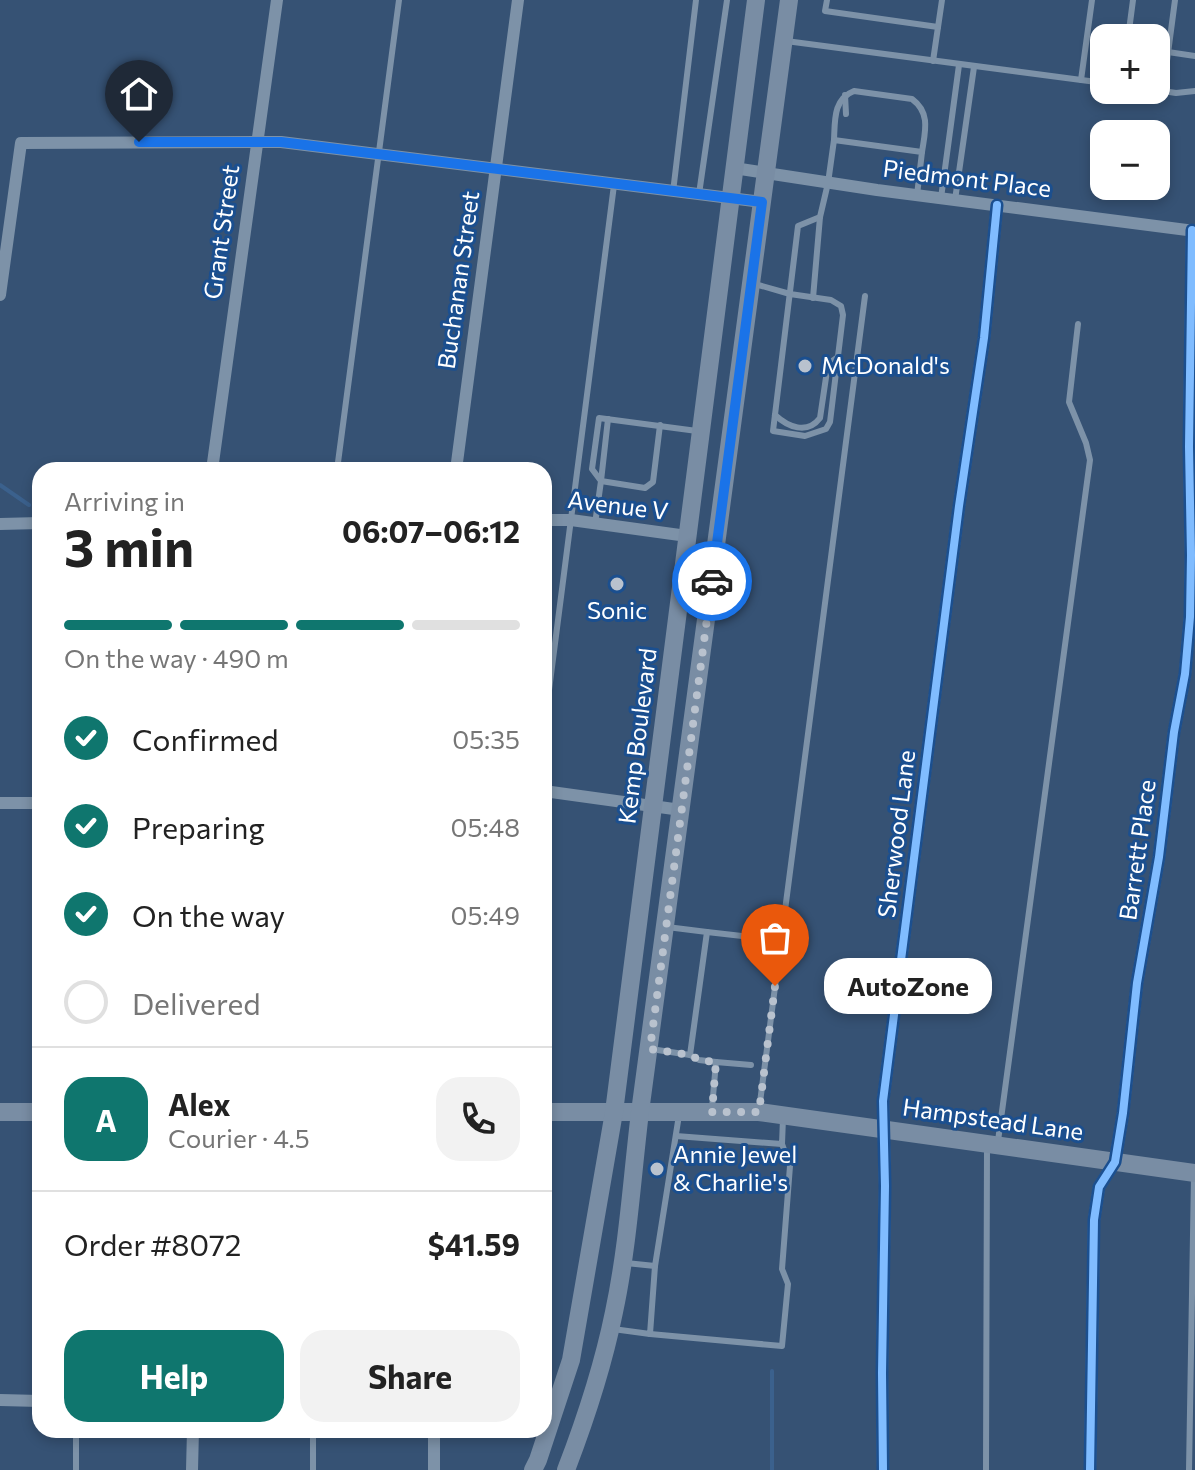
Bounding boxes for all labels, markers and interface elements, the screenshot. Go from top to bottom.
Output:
map controls [1090,24,1170,200]
button: + [1090,24,1170,104]
pin [105,60,173,142]
icon: home [117,72,161,116]
button: − [1090,120,1170,200]
street label: Piedmont Place [881,153,1053,202]
street label: Grant Street [197,163,244,301]
street label: Buchanan Street [431,189,484,371]
place label: McDonald's [821,350,950,379]
marker: McDonald's [796,357,814,375]
street label: Avenue V [566,484,670,525]
text: Arriving in [64,485,185,516]
text: 06:07–06:12 [342,512,520,549]
text: 3 min [64,514,194,578]
courier [672,541,752,621]
icon: car [690,559,734,603]
marker: Sonic [608,575,626,593]
place label: Sonic [587,595,647,624]
text: On the way · 490 m [64,642,289,673]
street label: Kemp Boulevard [611,646,662,825]
icon: check [64,716,108,760]
text: Confirmed [132,720,279,757]
text: 05:35 [452,723,520,754]
street label: Sherwood Lane [871,748,920,919]
street label: Barrett Place [1112,778,1161,922]
icon: check [64,804,108,848]
text: Preparing [132,808,265,845]
text: 05:48 [451,811,520,842]
icon: check [64,892,108,936]
text: On the way [132,896,285,933]
text: 05:49 [451,899,520,930]
pin [741,904,809,986]
icon: bag [753,916,797,960]
callout: AutoZone [823,958,991,1014]
text: AutoZone [847,970,969,1001]
text: Delivered [132,984,261,1021]
button: phone [436,1077,520,1161]
text: Alex [168,1085,231,1122]
street label: Hampstead Lane [901,1091,1086,1146]
text: A [95,1101,117,1138]
text: Courier · 4.5 [168,1122,310,1153]
place label: Annie Jewel & Charlie's [673,1139,797,1196]
marker: Annie Jewel & Charlie's [648,1160,666,1178]
text: Order #8072 [64,1225,242,1262]
text: $41.59 [428,1225,520,1262]
button: Help [64,1330,284,1422]
button: Share [300,1330,520,1422]

